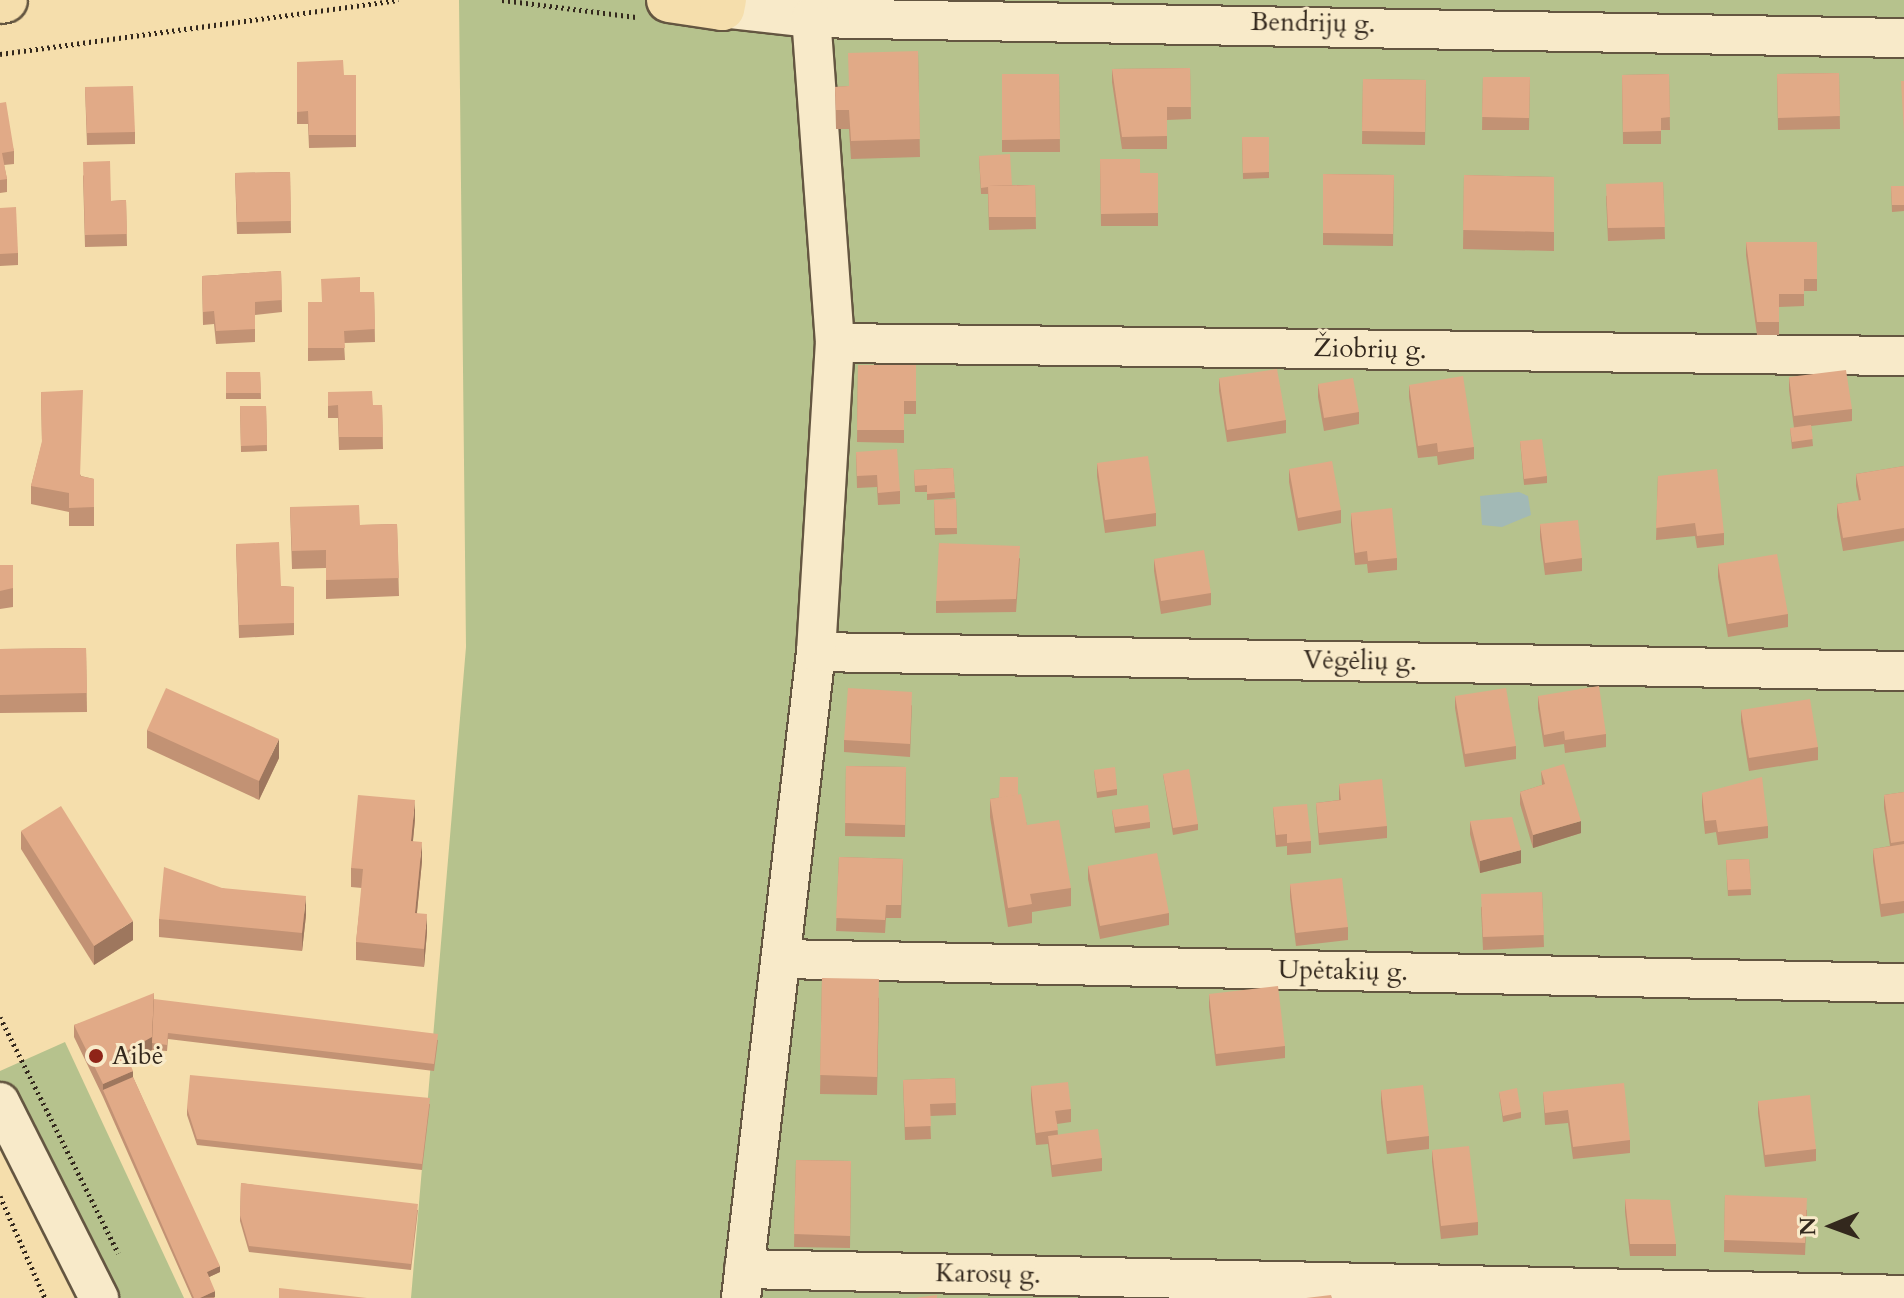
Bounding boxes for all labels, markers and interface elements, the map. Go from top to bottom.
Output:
street label: Bendrijų g. [1250,6,1376,40]
street label: Žiobrių g. [1313,332,1427,366]
street label: Vėgėlių g. [1303,644,1417,678]
street label: Upėtakių g. [1278,954,1408,988]
place label: Aibė [112,1040,163,1072]
marker: Aibė [87,1047,105,1065]
north arrow [1792,1186,1872,1266]
text: N [1793,1217,1823,1236]
street label: Karosų g. [935,1257,1041,1291]

